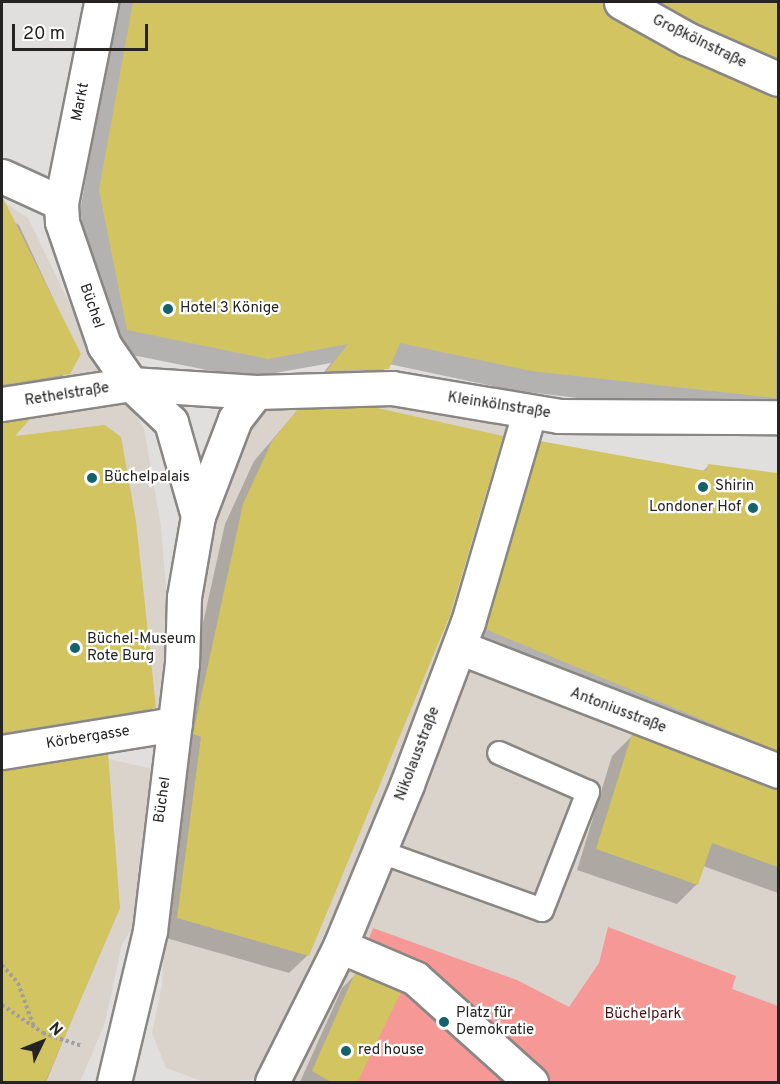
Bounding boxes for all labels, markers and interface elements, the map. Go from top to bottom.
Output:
street label: Großkölnstraße [649,11,749,73]
scale bar [15,12,152,50]
text: 20 m [23,23,65,46]
street label: Markt [68,81,94,123]
street label: Büchel [75,281,107,331]
place label: Hotel 3 Könige [180,300,279,318]
marker: Hotel 3 Könige [161,302,175,316]
street label: Rethelstraße [23,379,111,411]
street label: Kleinkölnstraße [446,389,552,423]
place label: Büchelpalais [104,469,190,487]
marker: Büchelpalais [85,471,99,485]
place label: Shirin [715,478,754,496]
marker: Shirin [696,480,710,494]
place label: Londoner Hof [649,499,741,517]
marker: Londoner Hof [746,501,760,515]
place label: Büchel-Museum Rote Burg [87,630,196,665]
marker: Büchel-Museum Rote Burg [68,641,82,655]
street label: Antoniusstraße [567,684,669,738]
street label: Nikolausstraße [392,704,444,804]
street label: Körbergasse [45,722,131,754]
street label: Büchel [151,776,175,824]
place label: Platz für Demokratie [456,1004,534,1039]
park label: Büchelpark [605,1006,681,1024]
north arrow [12,1012,72,1072]
marker: Platz für Demokratie [437,1015,451,1029]
text: N [44,1019,66,1041]
place label: red house [358,1042,424,1060]
marker: red house [339,1044,353,1058]

